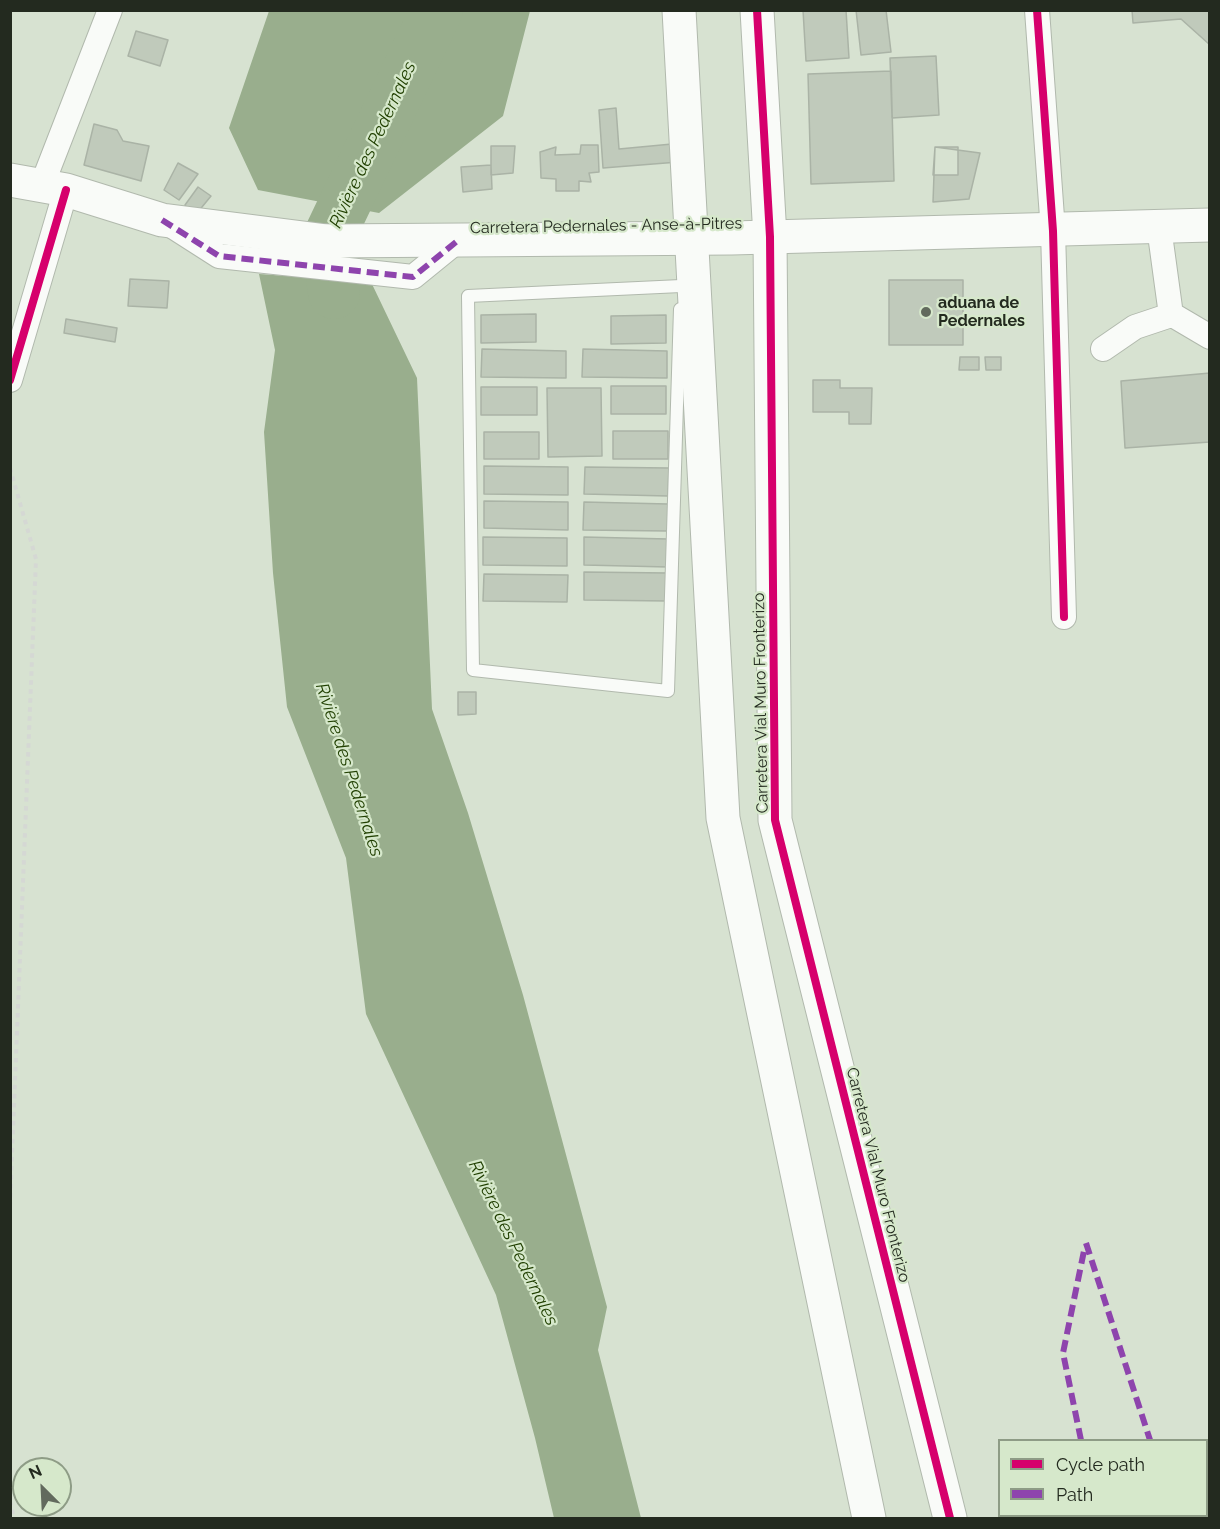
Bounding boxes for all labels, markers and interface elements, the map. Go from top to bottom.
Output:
water label: Rivière des Pedernales [325,58,421,232]
street label: Carretera Pedernales - Anse-à-Pitres [470,214,742,238]
place label: aduana de Pedernales [938,293,1025,331]
marker: aduana de Pedernales [919,305,933,319]
street label: Carretera Vial Muro Fronterizo [749,592,773,814]
water label: Rivière des Pedernales [311,681,387,859]
street label: Carretera Vial Muro Fronterizo [842,1066,914,1284]
water label: Rivière des Pedernales [464,1157,562,1329]
legend [998,1439,1208,1517]
text: Cycle path [1056,1454,1145,1475]
north arrow [12,1457,72,1517]
text: N [26,1461,45,1483]
text: Path [1056,1484,1093,1505]

